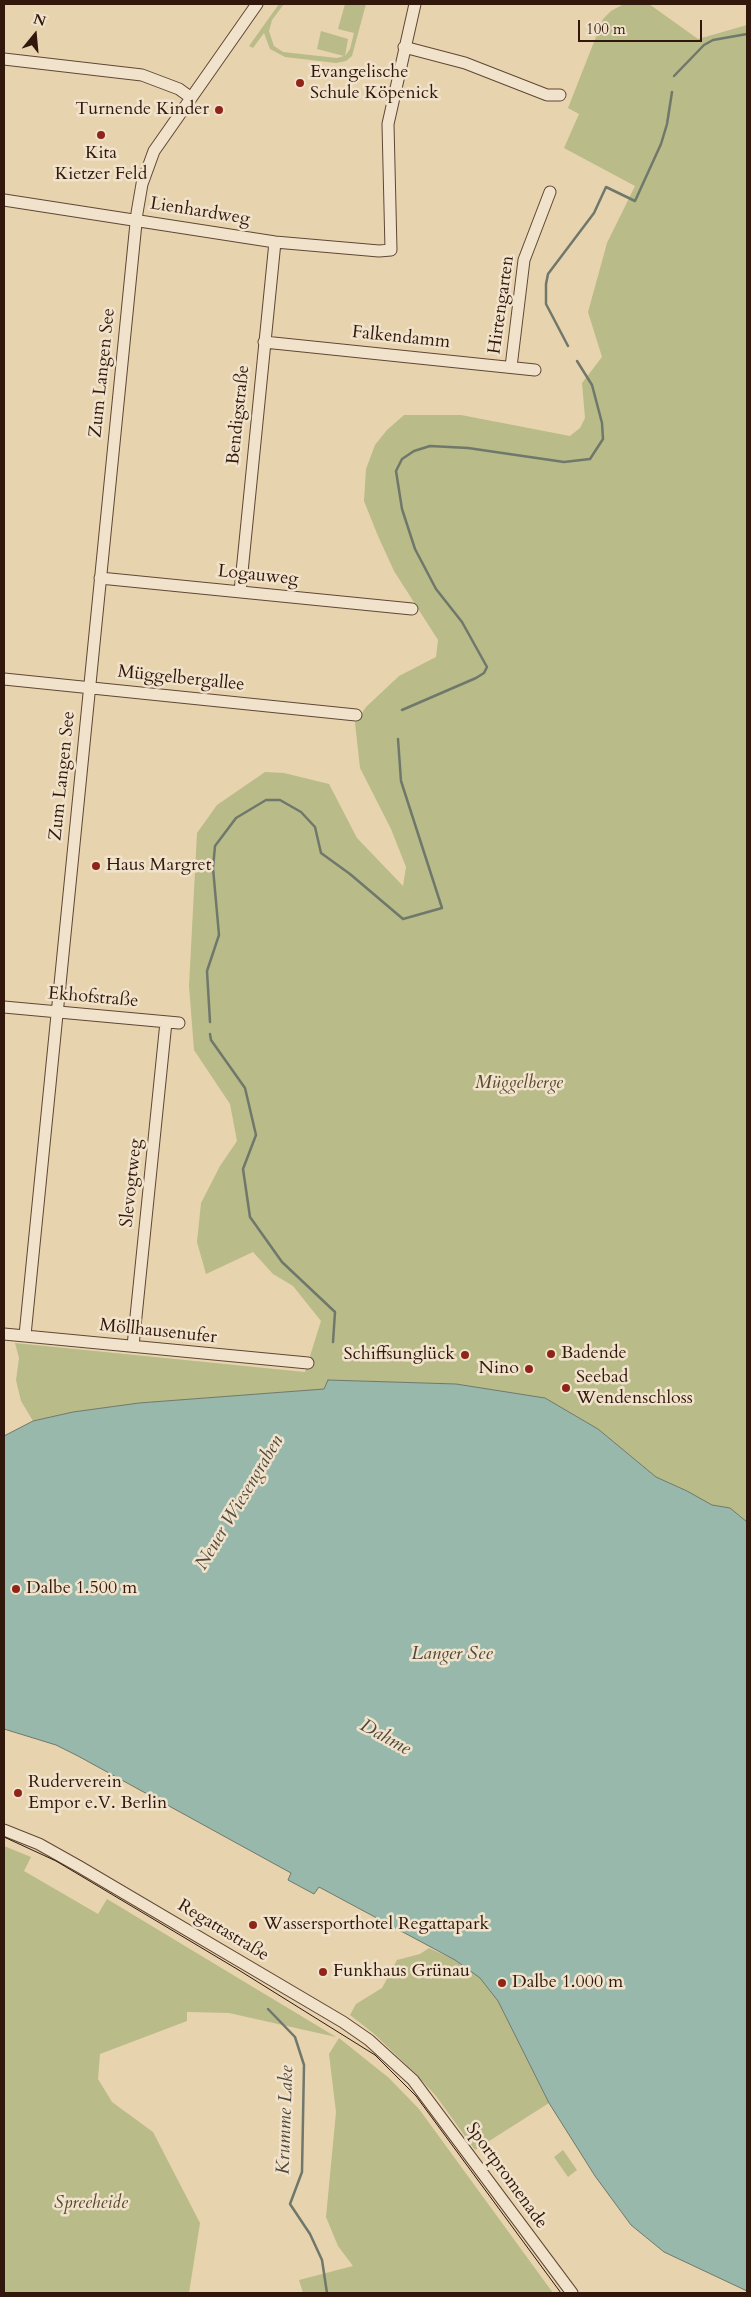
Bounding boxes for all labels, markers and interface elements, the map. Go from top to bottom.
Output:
text: N [31,9,48,31]
north arrow [10,10,60,60]
scale bar [581,10,705,42]
text: 100 m [586,19,626,39]
place label: Evangelische Schule Köpenick [310,62,439,104]
marker: Evangelische Schule Köpenick [294,77,306,89]
place label: Turnende Kinder [75,99,209,121]
marker: Turnende Kinder [213,104,225,116]
marker: Kita Kietzer Feld [95,129,107,141]
place label: Kita Kietzer Feld [55,143,147,186]
street label: Lienhardweg [149,193,251,231]
street label: Hirtengarten [484,254,520,356]
street label: Zum Langen See [85,307,121,439]
street label: Falkendamm [351,322,451,354]
street label: Bendigstraße [223,364,255,466]
street label: Logauweg [217,561,299,591]
street label: Müggelbergallee [116,662,246,696]
street label: Zum Langen See [45,710,81,842]
place label: Haus Margret [106,855,211,877]
marker: Haus Margret [90,860,102,872]
street label: Ekhofstraße [47,983,139,1013]
park label: Müggelberge [475,1073,563,1095]
street label: Slevogtweg [117,1138,147,1228]
street label: Möllhausenufer [98,1315,218,1349]
place label: Badende [561,1343,627,1365]
place label: Schiffsunglück [344,1344,455,1366]
marker: Badende [545,1348,557,1360]
marker: Schiffsunglück [459,1349,471,1361]
place label: Nino [479,1358,519,1380]
marker: Nino [523,1363,535,1375]
place label: Seebad Wendenschloss [576,1367,693,1410]
marker: Seebad Wendenschloss [560,1382,572,1394]
water label: Neuer Wiesengraben [191,1432,289,1574]
place label: Dalbe 1.500 m [26,1578,137,1600]
marker: Dalbe 1.500 m [10,1583,22,1595]
water label: Langer See [411,1644,493,1666]
water label: Dahme [356,1715,414,1761]
place label: Ruderverein Empor e.V. Berlin [28,1772,167,1815]
marker: Ruderverein Empor e.V. Berlin [12,1787,24,1799]
street label: Regattastraße [173,1895,273,1967]
place label: Wassersporthotel Regattapark [263,1914,489,1936]
marker: Wassersporthotel Regattapark [247,1919,259,1931]
place label: Funkhaus Grünau [333,1961,470,1983]
marker: Funkhaus Grünau [317,1966,329,1978]
place label: Dalbe 1.000 m [512,1972,623,1994]
marker: Dalbe 1.000 m [496,1977,508,1989]
water label: Krumme Lake [273,2065,299,2175]
street label: Sportpromenade [460,2119,552,2233]
park label: Spreeheide [54,2193,128,2215]

